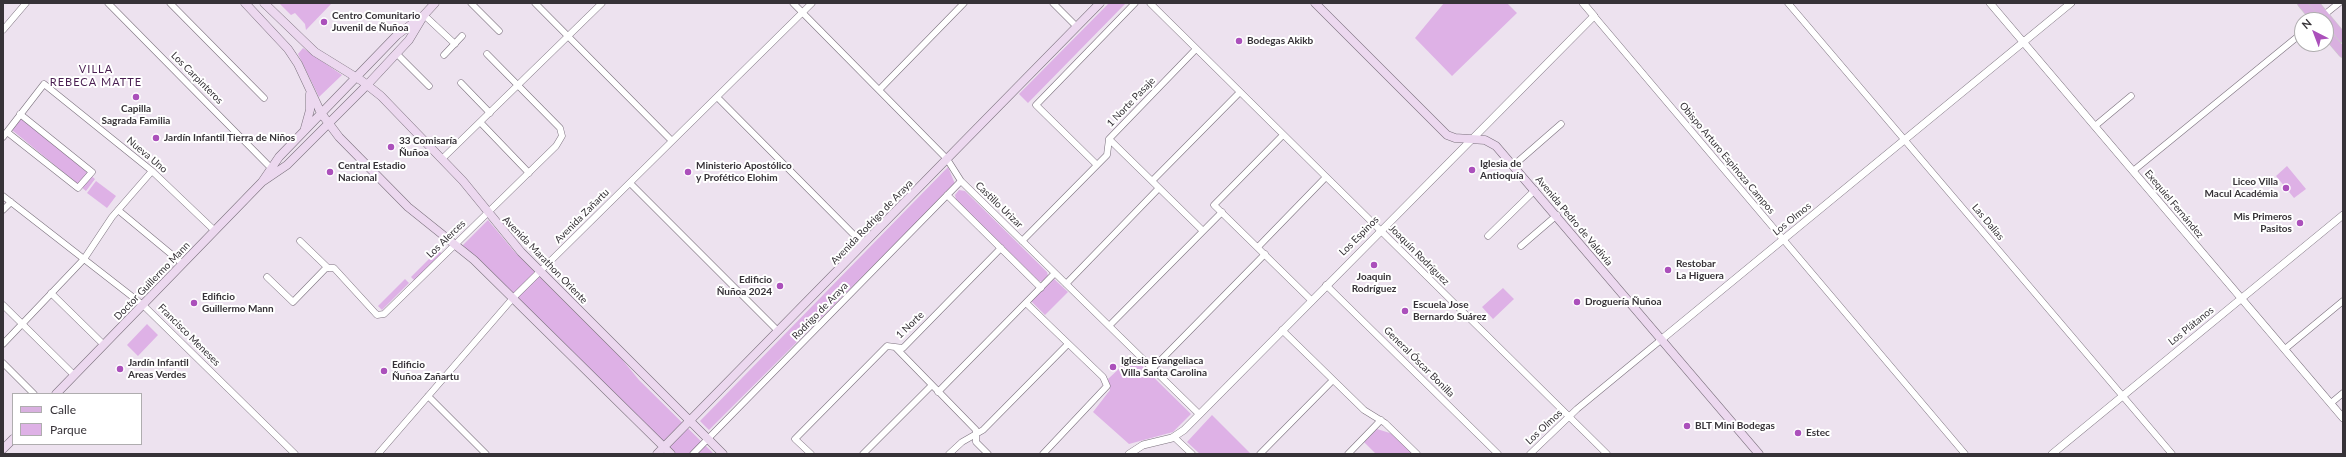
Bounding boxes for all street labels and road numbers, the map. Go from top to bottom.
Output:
street label: Los Carpinteros [169,50,225,106]
street label: 1 Norte Pasaje [1104,75,1158,129]
street label: Obispo Arturo Espinoza Campos [1677,100,1777,216]
street label: Nueva Uno [124,135,170,175]
street label: Exequiel Fernández [2142,167,2206,241]
street label: Avenida Pedro de Valdivia [1533,174,1615,268]
street label: Avenida Rodrigo de Araya [828,177,916,267]
street label: Castillo Urizar [973,179,1025,231]
street label: Avenida Zañartu [552,186,612,246]
street label: Los Olmos [1770,200,1814,238]
street label: Las Dalias [1969,201,2007,243]
street label: Avenida Marathon Oriente [500,214,590,306]
street label: Los Espinos [1337,214,1381,258]
street label: Los Alerces [424,218,468,260]
street label: Joaquín Rodríguez [1386,222,1452,288]
street label: Doctor Guillermo Mann [112,239,192,323]
street label: Rodrigo de Araya [790,280,850,342]
street label: Francisco Meneses [155,301,223,369]
street label: Los Plátanos [2166,304,2216,348]
street label: 1 Norte [894,309,926,341]
street label: General Óscar Bonilla [1381,324,1457,400]
street label: Los Olmos [1523,407,1565,447]

